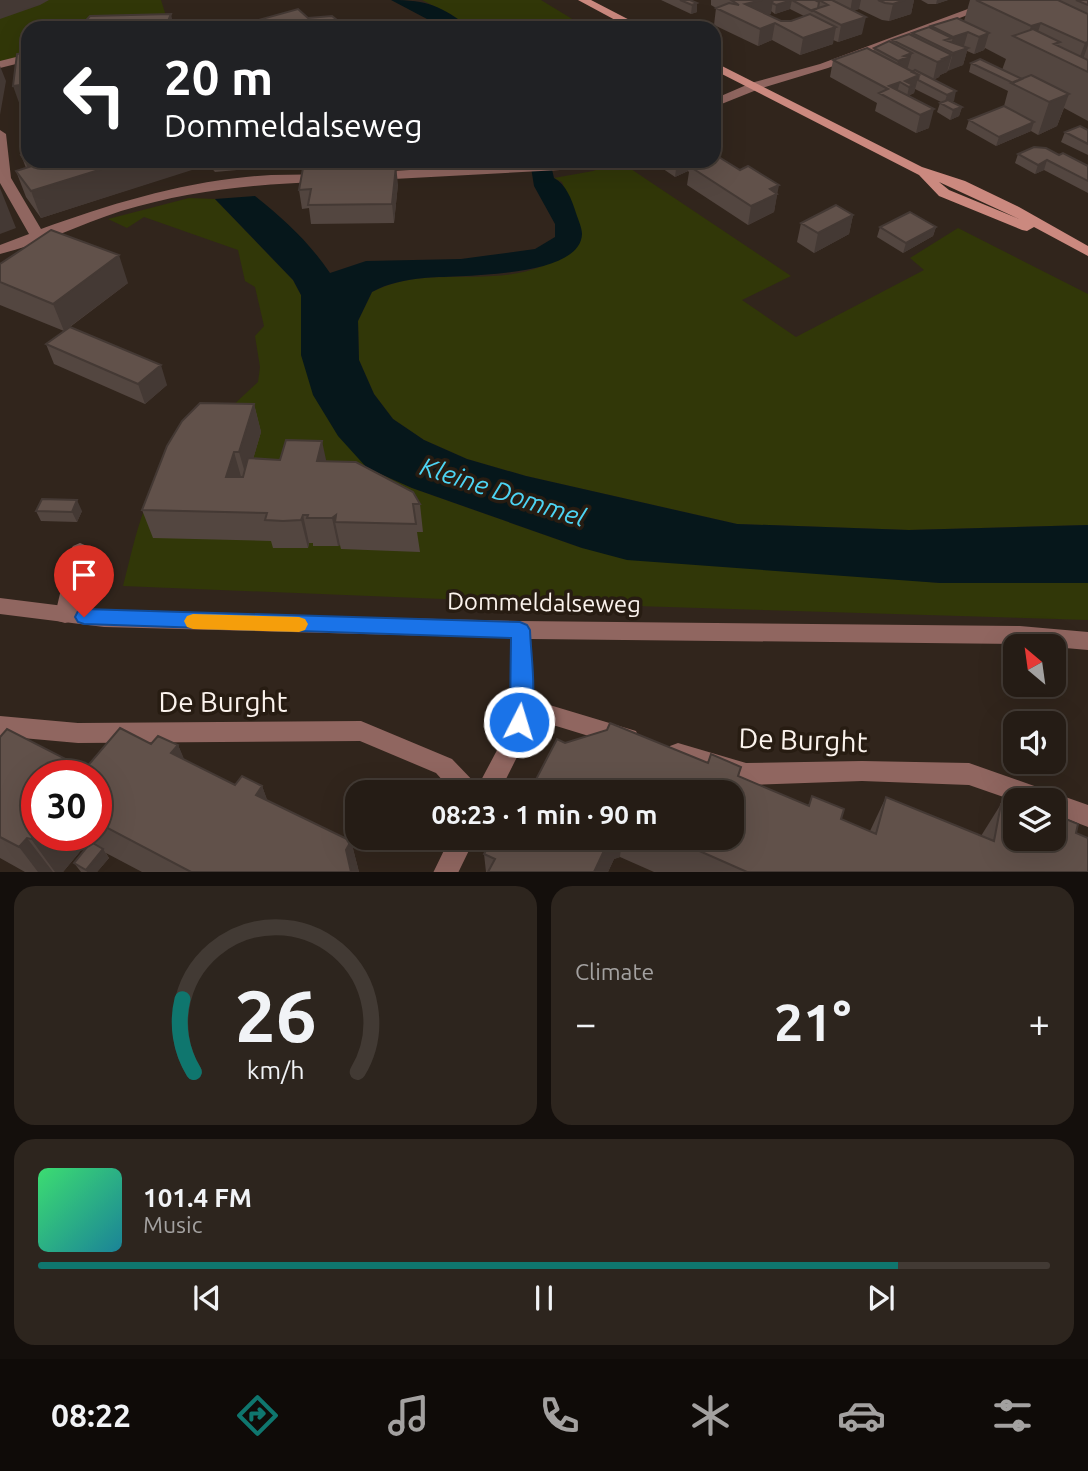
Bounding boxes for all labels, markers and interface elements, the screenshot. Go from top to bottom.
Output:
icon: left [49,49,140,140]
text: 20 m [164,49,273,104]
text: Dommeldalseweg [164,107,423,143]
water label: Kleine Dommel [417,451,590,532]
pin [54,545,114,617]
icon: arrive [65,556,103,594]
street label: Dommeldalseweg [447,587,641,618]
north arrow [1003,634,1066,696]
map controls [1003,634,1066,851]
position arrow [482,685,556,759]
street label: De Burght [158,686,288,717]
button: sound [1003,711,1066,774]
street label: De Burght [738,722,868,757]
speed limit sign: 30 [21,760,112,851]
button: layers [1003,788,1066,851]
text: 08:23 · 1 min · 90 m [431,800,658,829]
text: Climate [575,959,654,984]
text: 26 [234,974,317,1056]
text: 21° [774,993,851,1051]
text: − [575,1002,596,1044]
text: + [1029,1002,1050,1044]
text: km/h [247,1055,304,1083]
text: 101.4 FM [143,1183,252,1212]
text: Music [143,1212,202,1237]
icon: previous [188,1279,226,1317]
icon: pause [525,1279,563,1317]
icon: next [862,1279,900,1317]
icon: directions [233,1391,282,1440]
icon: music [384,1391,433,1440]
icon: phone [535,1391,584,1440]
icon: climate [686,1391,735,1440]
icon: car [837,1391,886,1440]
icon: filters [988,1391,1037,1440]
text: 08:22 [51,1397,131,1433]

